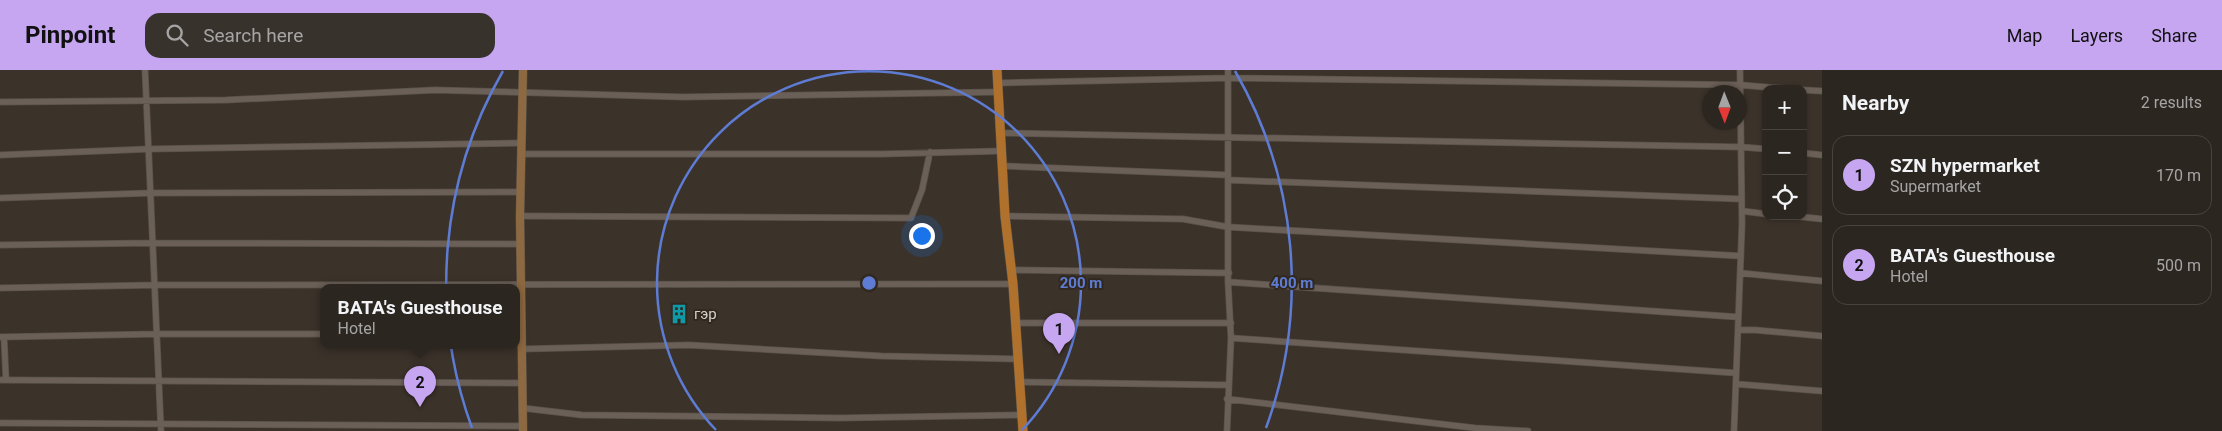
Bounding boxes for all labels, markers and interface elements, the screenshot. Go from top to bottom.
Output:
search box [145,13,495,58]
text: Pinpoint [25,21,115,49]
icon: search [163,21,191,49]
text: Search here [203,24,303,47]
text: Map [2007,25,2042,46]
text: Layers [2070,25,2123,46]
text: Share [2151,25,2197,46]
north arrow [1702,85,1747,130]
map controls [1762,85,1807,220]
button: + [1762,85,1807,130]
text: Nearby [1842,91,1909,115]
text: 2 results [2141,93,2202,112]
button: − [1762,130,1807,175]
text: SZN hypermarket [1890,154,2040,177]
text: 1 [1854,166,1864,185]
text: 170 m [2156,166,2201,185]
button: locate [1762,175,1807,220]
text: Supermarket [1890,177,1981,196]
your location [909,223,935,249]
text: BATA's Guesthouse [1890,244,2055,267]
text: 2 [1854,256,1864,275]
text: 500 m [2156,256,2201,275]
text: Hotel [1890,267,1928,286]
centre of rings [860,274,878,292]
text: 200 m [1060,274,1102,292]
text: 400 m [1271,274,1313,292]
popup [320,284,520,349]
text: BATA's Guesthouse [338,296,502,319]
building icon: гэр [668,303,690,325]
place label: гэр [694,305,717,323]
pin: 1 [1043,313,1075,354]
text: Hotel [338,319,376,338]
pin: 2 [404,366,436,407]

